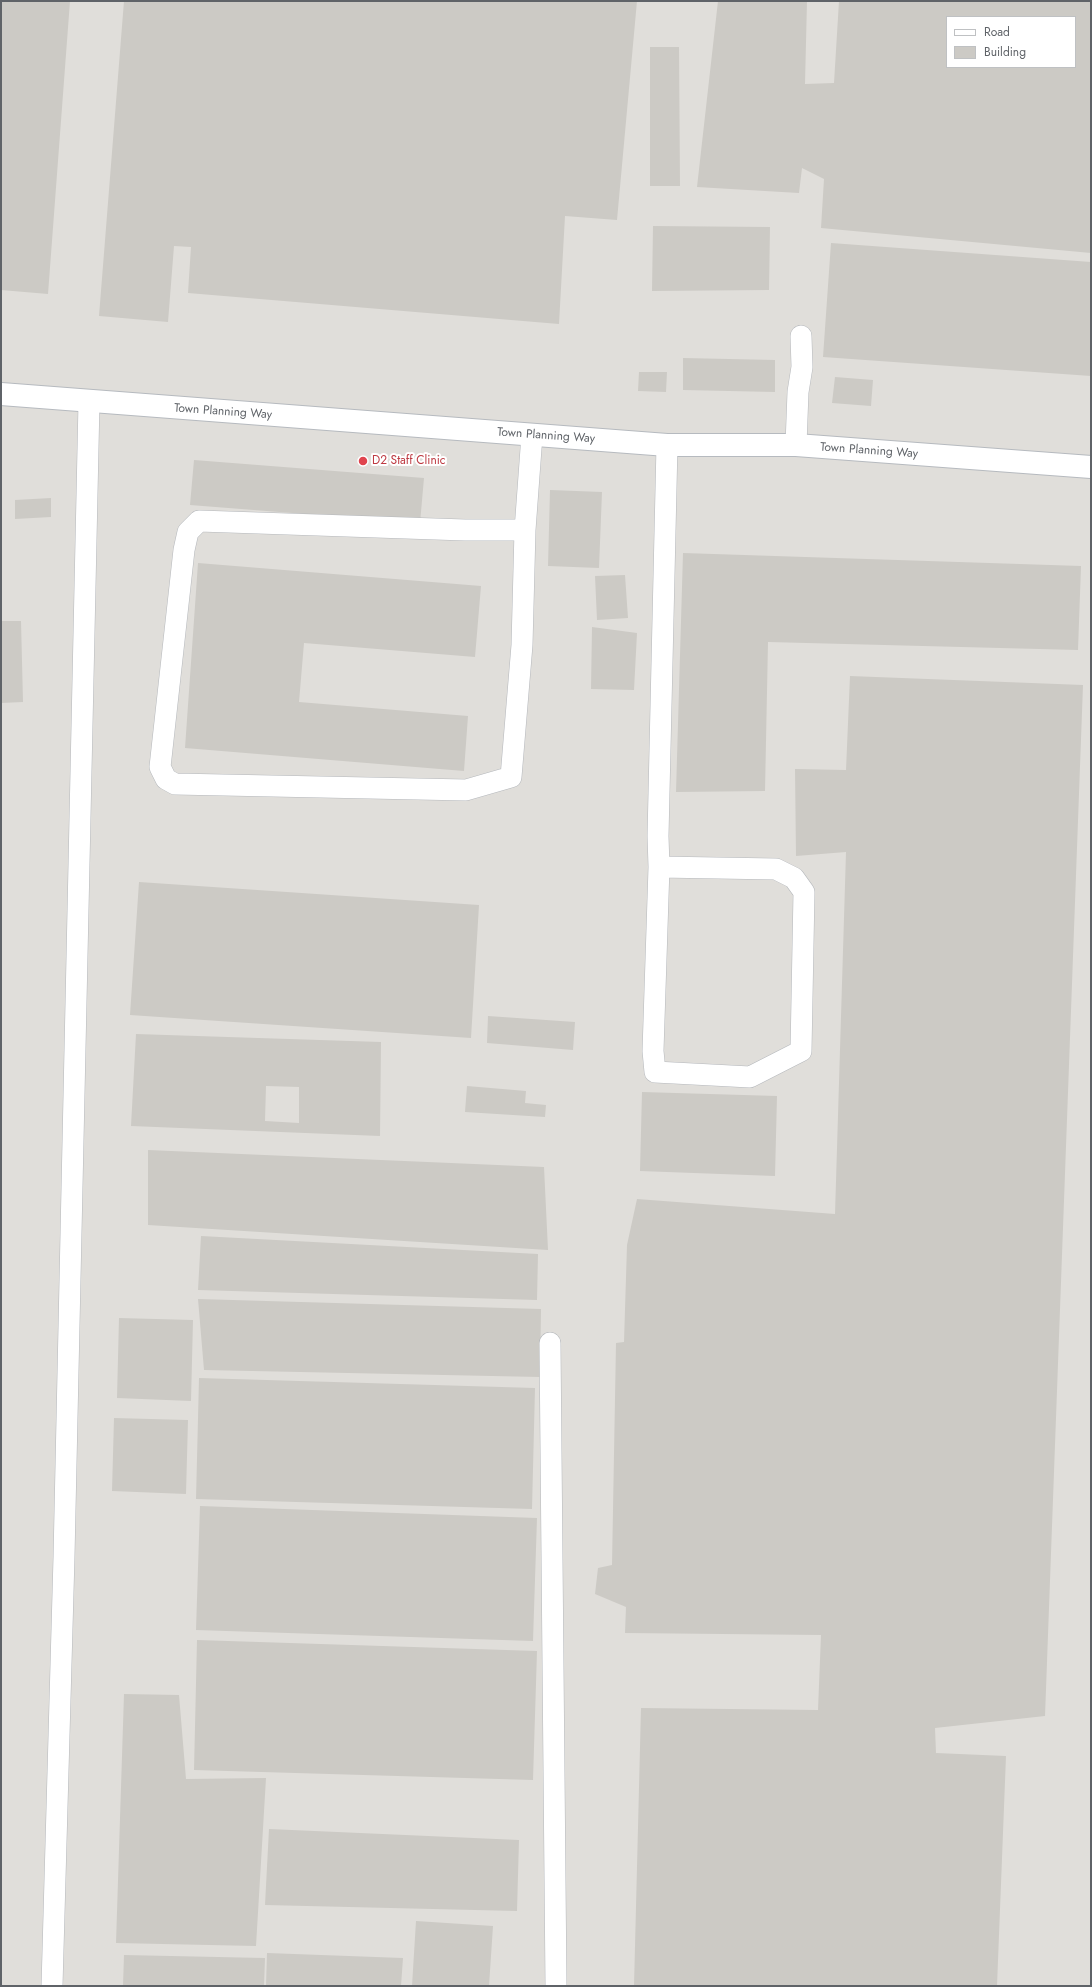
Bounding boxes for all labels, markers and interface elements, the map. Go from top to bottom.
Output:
legend [946,16,1076,68]
text: Road [984,23,1010,41]
text: Building [984,43,1026,61]
street label: Town Planning Way [174,401,272,423]
street label: Town Planning Way [497,425,595,447]
street label: Town Planning Way [820,440,918,462]
place label: D2 Staff Clinic [372,454,446,468]
marker: D2 Staff Clinic [357,455,369,467]

